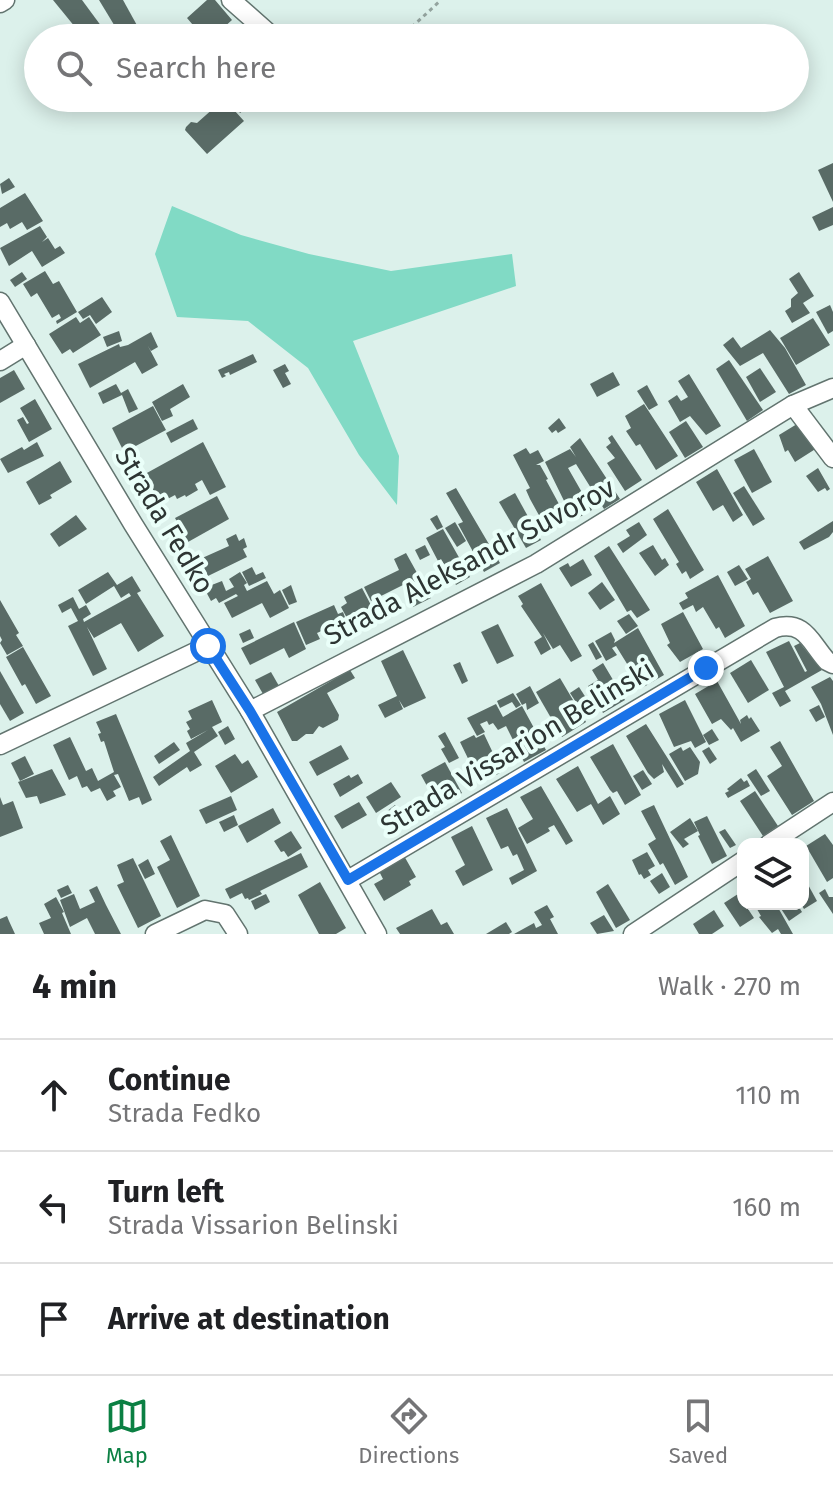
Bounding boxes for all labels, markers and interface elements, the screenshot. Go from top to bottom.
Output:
search box [24,24,809,112]
icon: search [52,46,96,90]
text: Search here [116,50,276,86]
street label: Strada Fedko [108,441,221,599]
street label: Strada Aleksandr Suvorov [318,471,620,652]
route start [190,628,226,664]
route end [688,650,724,686]
street label: Strada Vissarion Belinski [375,653,660,842]
map controls [737,838,809,910]
button: layers [737,838,809,910]
text: 4 min [32,966,117,1007]
text: Walk · 270 m [658,971,801,1002]
text: Continue [108,1062,231,1098]
icon: ahead [32,1073,76,1117]
text: 110 m [735,1080,801,1111]
text: Strada Fedko [108,1098,261,1129]
text: Turn left [108,1174,224,1210]
icon: left [32,1185,76,1229]
text: 160 m [732,1192,801,1223]
text: Strada Vissarion Belinski [108,1210,399,1241]
icon: arrive [32,1297,76,1341]
text: Arrive at destination [108,1301,390,1337]
tab: Map [105,1394,149,1469]
tab: Directions [358,1394,459,1469]
tab: Saved [669,1394,728,1469]

